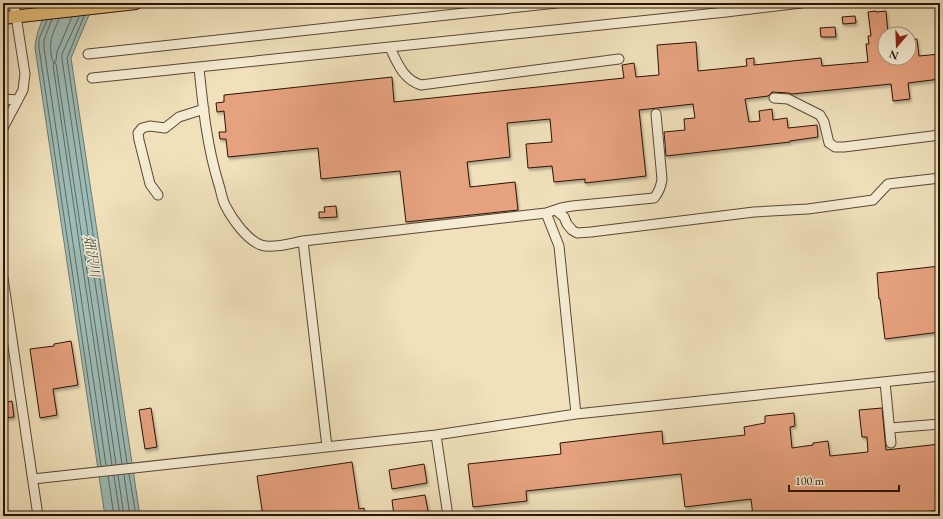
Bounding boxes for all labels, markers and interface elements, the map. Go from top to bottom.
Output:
north arrow [877,26,917,66]
text: N [887,47,900,64]
water label: 畑沢川 [80,234,104,280]
scale bar [789,467,899,493]
text: 100 m [795,473,825,489]

